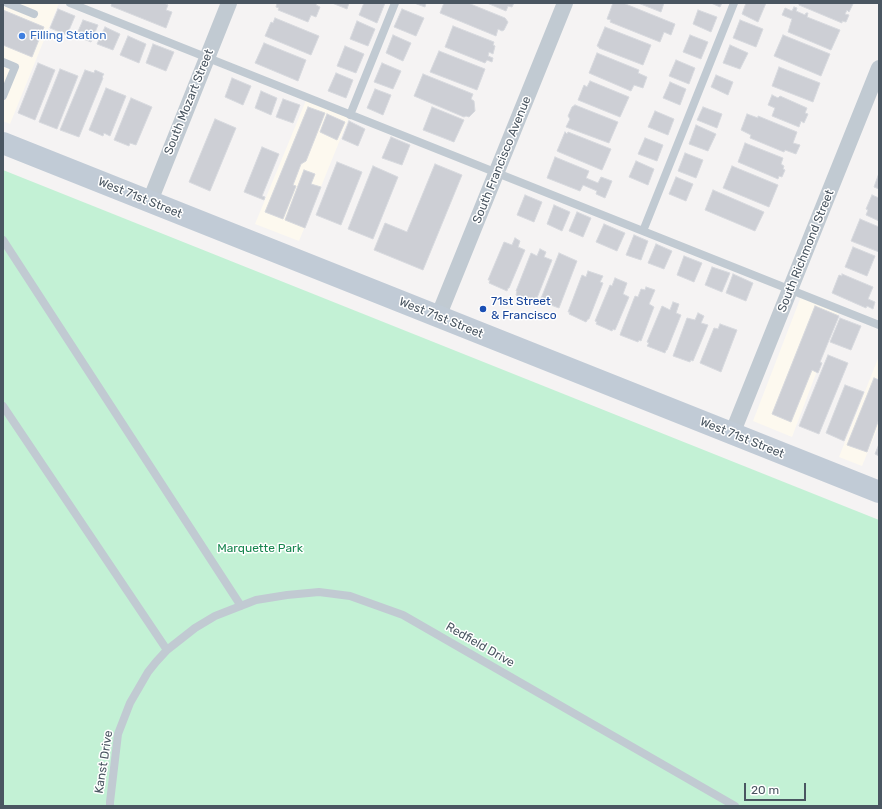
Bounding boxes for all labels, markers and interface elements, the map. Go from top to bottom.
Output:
place label: Filling Station [30,29,107,43]
marker: Filling Station [17,31,27,41]
street label: South Mozart Street [161,47,217,157]
street label: South Francisco Avenue [470,94,534,226]
street label: West 71st Street [96,175,184,221]
street label: South Richmond Street [775,188,837,314]
street label: West 71st Street [397,295,485,341]
place label: 71st Street & Francisco [491,295,557,323]
marker: 71st Street & Francisco [478,304,488,314]
street label: West 71st Street [698,415,786,461]
park label: Marquette Park [217,542,303,556]
street label: Redfield Drive [443,620,517,670]
street label: Kanst Drive [92,729,116,795]
scale bar [746,775,808,801]
text: 20 m [751,783,779,797]

